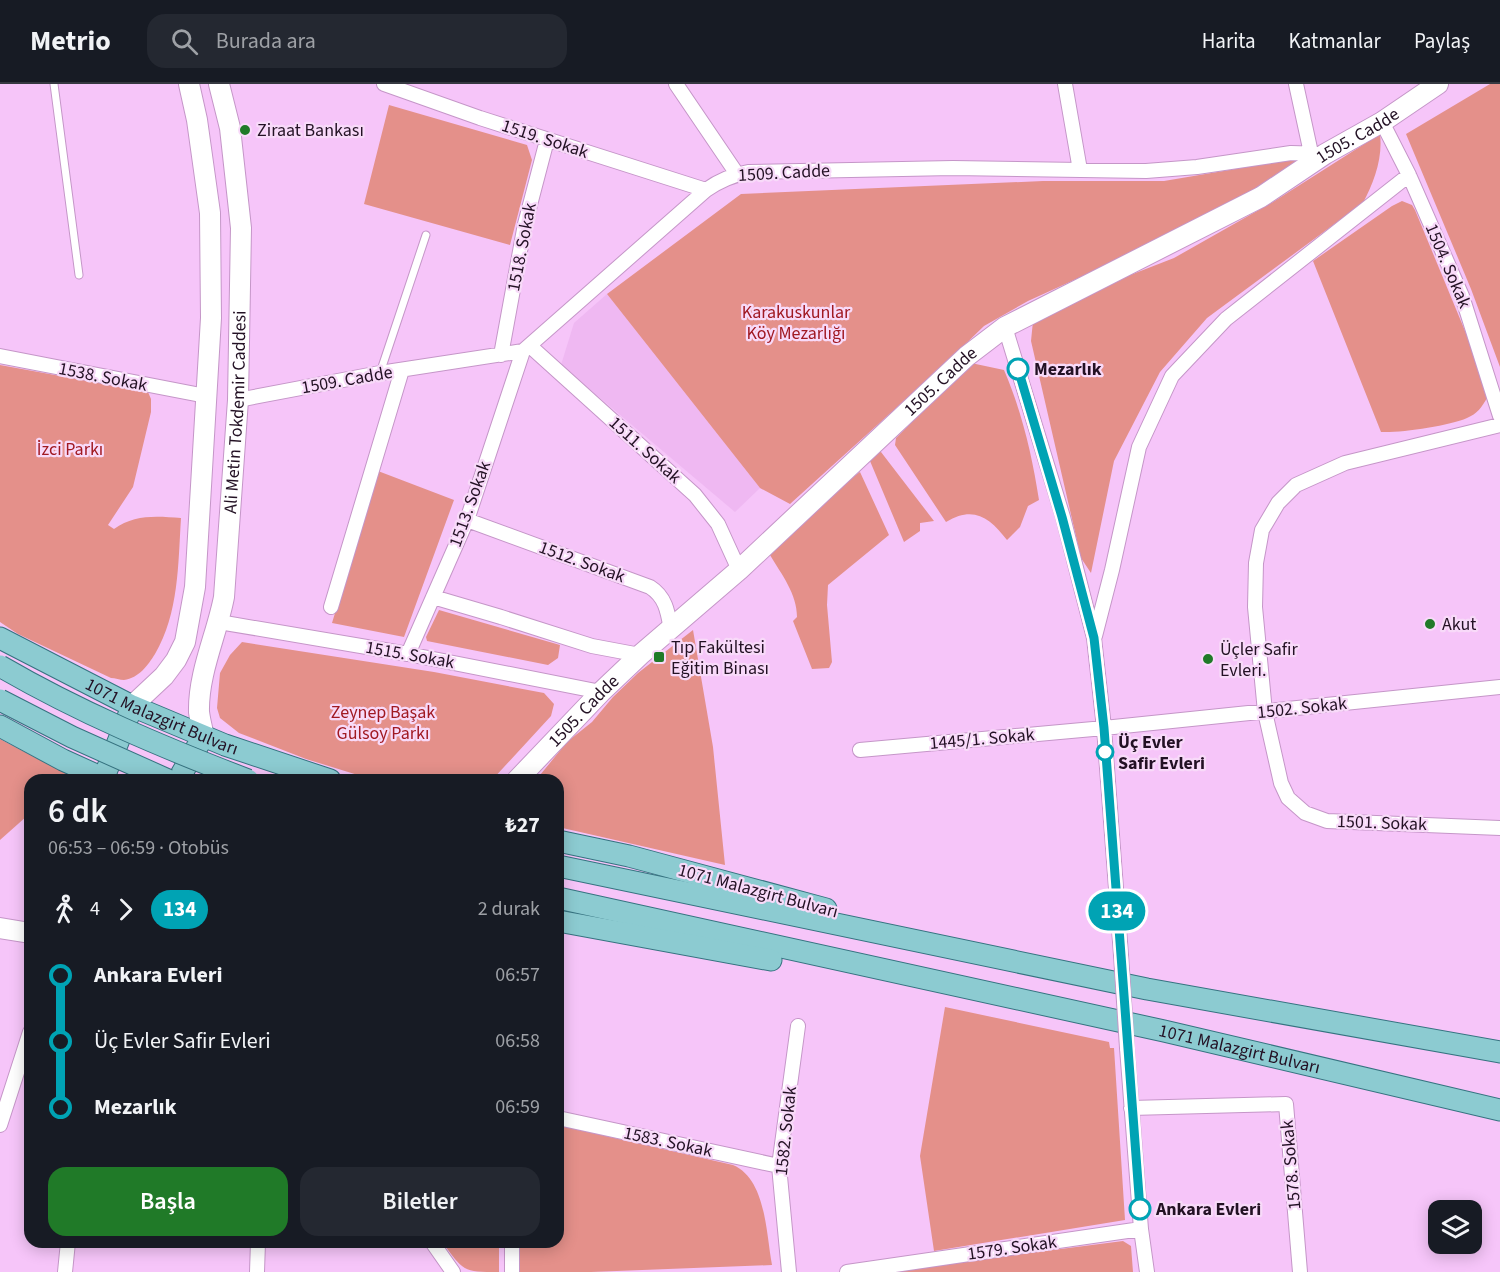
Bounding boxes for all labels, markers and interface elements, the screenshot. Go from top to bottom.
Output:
search box [147,14,567,68]
text: Metrio [30,21,111,61]
icon: search [168,25,201,58]
text: Burada ara [216,25,316,57]
text: Harita [1202,26,1256,56]
text: Katmanlar [1289,26,1381,56]
text: Paylaş [1414,26,1470,56]
street label: 1505. Cadde [1311,101,1404,169]
street label: 1519. Sokak [498,113,592,165]
place label: Ziraat Bankası [257,118,364,143]
marker: Ziraat Bankası [238,123,252,137]
street label: 1509. Cadde [737,158,831,188]
street label: 1518. Sokak [501,200,543,294]
street label: 1504. Sokak [1419,220,1477,312]
park label: Karakuskunlar Köy Mezarlığı [742,300,851,346]
street label: Ali Metin Tokdemir Caddesi [217,310,252,514]
street label: 1505. Cadde [898,340,982,422]
street label: 1538. Sokak [56,356,150,398]
place label: Mezarlık [1034,357,1102,382]
marker: Mezarlık [1007,358,1029,380]
street label: 1509. Cadde [299,360,395,400]
street label: 1511. Sokak [603,411,687,489]
park label: İzci Parkı [37,437,103,462]
street label: 1513. Sokak [443,457,497,551]
street label: 1512. Sokak [535,535,629,589]
place label: Akut [1442,612,1476,637]
marker: Akut [1423,617,1437,631]
street label: 1515. Sokak [364,635,457,675]
place label: Tıp Fakültesi Eğitim Binası [671,635,769,681]
place label: Üçler Safir Evleri. [1220,637,1299,683]
marker: Tıp Fakültesi Eğitim Binası [652,650,666,664]
marker: Üçler Safir Evleri. [1201,652,1215,666]
street label: 1505. Cadde [542,669,624,753]
street label: 1071 Malazgirt Bulvarı [81,672,241,761]
street label: 1502. Sokak [1256,691,1348,725]
park label: Zeynep Başak Gülsoy Parkı [331,700,435,746]
street label: 1445/1. Sokak [929,722,1036,756]
place label: Üç Evler Safir Evleri [1118,730,1205,776]
marker: Üç Evler Safir Evleri [1096,743,1114,761]
text: 6 dk [48,788,107,835]
text: ₺27 [505,809,540,841]
street label: 1501. Sokak [1337,809,1427,837]
text: 06:53 – 06:59 · Otobüs [48,834,229,862]
street label: 1071 Malazgirt Bulvarı [675,858,841,924]
line badge: 134 [1082,892,1152,930]
icon: walk [48,893,81,926]
icon: forward [109,893,142,926]
text: 134 [163,894,196,924]
text: 4 [90,895,100,923]
text: 2 durak [478,895,540,923]
text: 134 [1100,896,1134,926]
text: Ankara Evleri [94,959,223,991]
text: 06:57 [495,961,540,989]
street label: 1071 Malazgirt Bulvarı [1156,1018,1323,1080]
text: Üç Evler Safir Evleri [94,1025,271,1057]
text: 06:58 [495,1027,540,1055]
street label: 1582. Sokak [769,1085,803,1177]
text: Mezarlık [94,1091,177,1123]
text: 06:59 [495,1093,540,1121]
street label: 1578. Sokak [1275,1119,1307,1211]
street label: 1583. Sokak [621,1120,715,1164]
button: Başla [48,1167,288,1236]
button: Biletler [300,1167,540,1236]
place label: Ankara Evleri [1155,1197,1261,1222]
marker: Ankara Evleri [1129,1198,1151,1220]
map controls [1428,1200,1482,1254]
button: layers [1428,1200,1482,1254]
street label: 1579. Sokak [966,1229,1058,1267]

